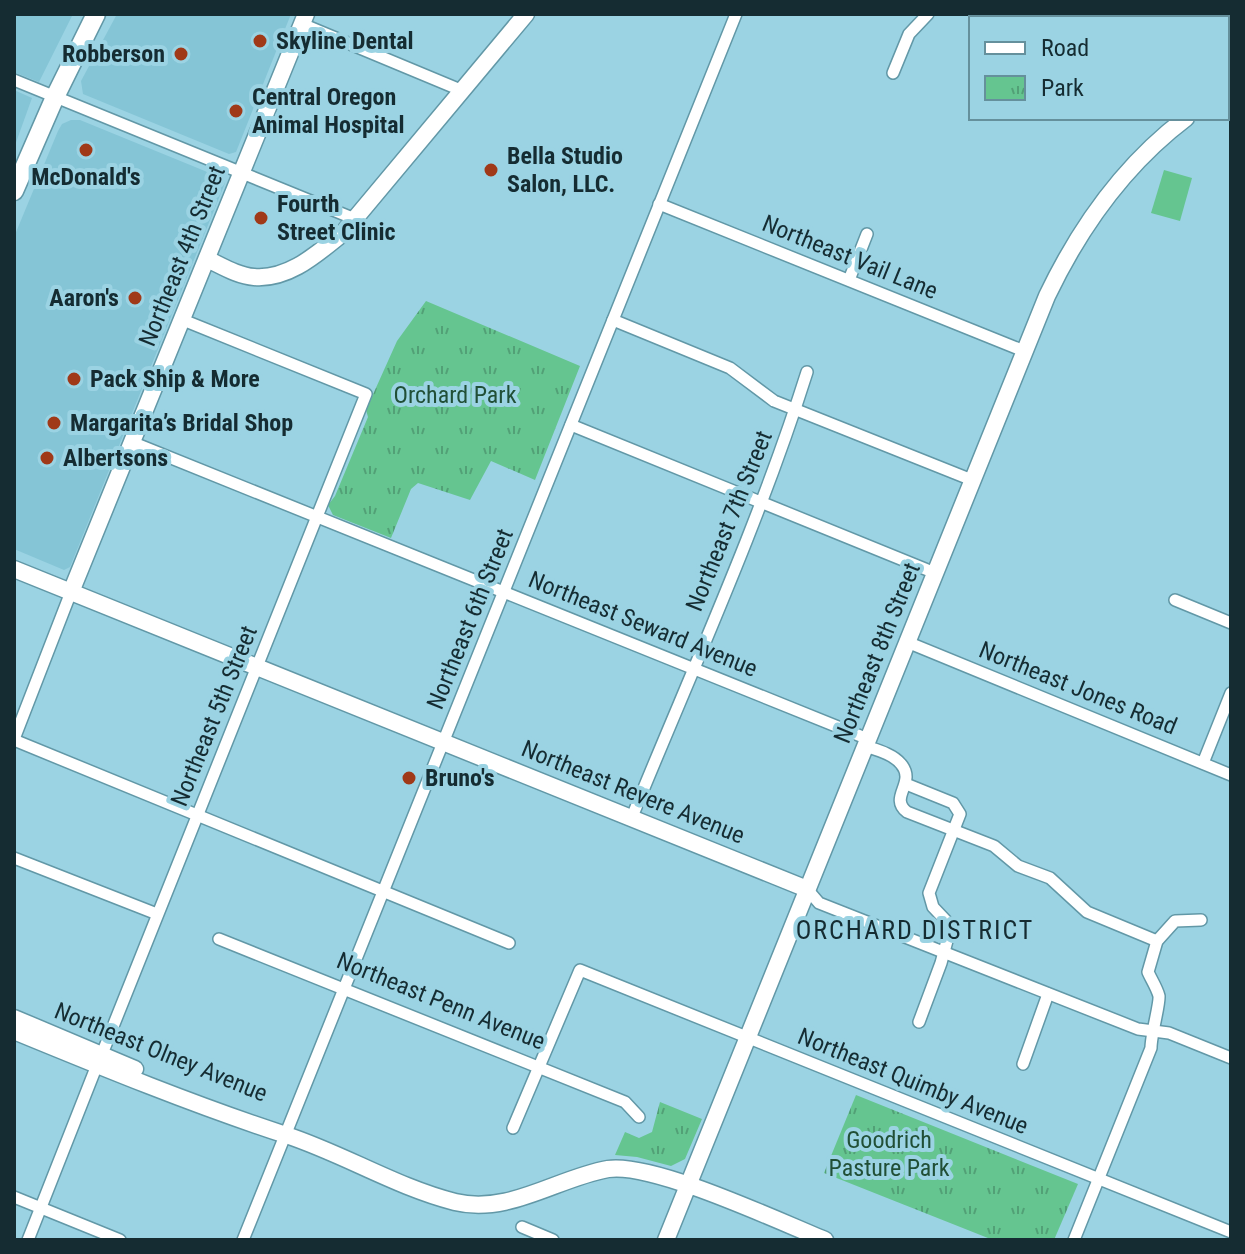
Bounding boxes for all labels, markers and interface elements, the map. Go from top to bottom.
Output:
legend [969,16,1229,120]
place label: Skyline Dental [276,27,414,55]
marker: Skyline Dental [251,32,269,50]
text: Road [1041,34,1089,62]
place label: Robberson [62,40,165,68]
marker: Robberson [172,45,190,63]
text: Park [1041,74,1084,102]
place label: Central Oregon Animal Hospital [252,83,405,139]
marker: Central Oregon Animal Hospital [227,102,245,120]
marker: McDonald's [77,141,95,159]
place label: Bella Studio Salon, LLC. [507,142,623,198]
marker: Bella Studio Salon, LLC. [482,161,500,179]
street label: Northeast 4th Street [133,162,231,350]
place label: McDonald's [31,163,141,191]
place label: Fourth Street Clinic [277,190,396,246]
marker: Fourth Street Clinic [252,209,270,227]
street label: Northeast Vail Lane [758,209,942,305]
place label: Aaron's [49,284,119,312]
marker: Aaron's [126,289,144,307]
place label: Pack Ship & More [90,365,260,393]
marker: Pack Ship & More [65,370,83,388]
park label: Orchard Park [394,381,517,409]
place label: Margarita’s Bridal Shop [70,409,293,437]
marker: Margarita’s Bridal Shop [45,414,63,432]
street label: Northeast 7th Street [680,427,778,615]
place label: Albertsons [63,444,168,472]
marker: Albertsons [38,449,56,467]
street label: Northeast 6th Street [421,525,519,713]
street label: Northeast 8th Street [828,559,926,747]
street label: Northeast Seward Avenue [525,565,761,683]
street label: Northeast 5th Street [165,622,263,810]
street label: Northeast Jones Road [975,636,1181,740]
street label: Northeast Revere Avenue [517,734,749,850]
place label: Bruno's [425,764,495,792]
marker: Bruno's [400,769,418,787]
district label: ORCHARD DISTRICT [796,915,1034,945]
street label: Northeast Penn Avenue [333,946,549,1056]
street label: Northeast Olney Avenue [50,996,272,1108]
street label: Northeast Quimby Avenue [794,1022,1032,1140]
park label: Goodrich Pasture Park [829,1126,950,1182]

